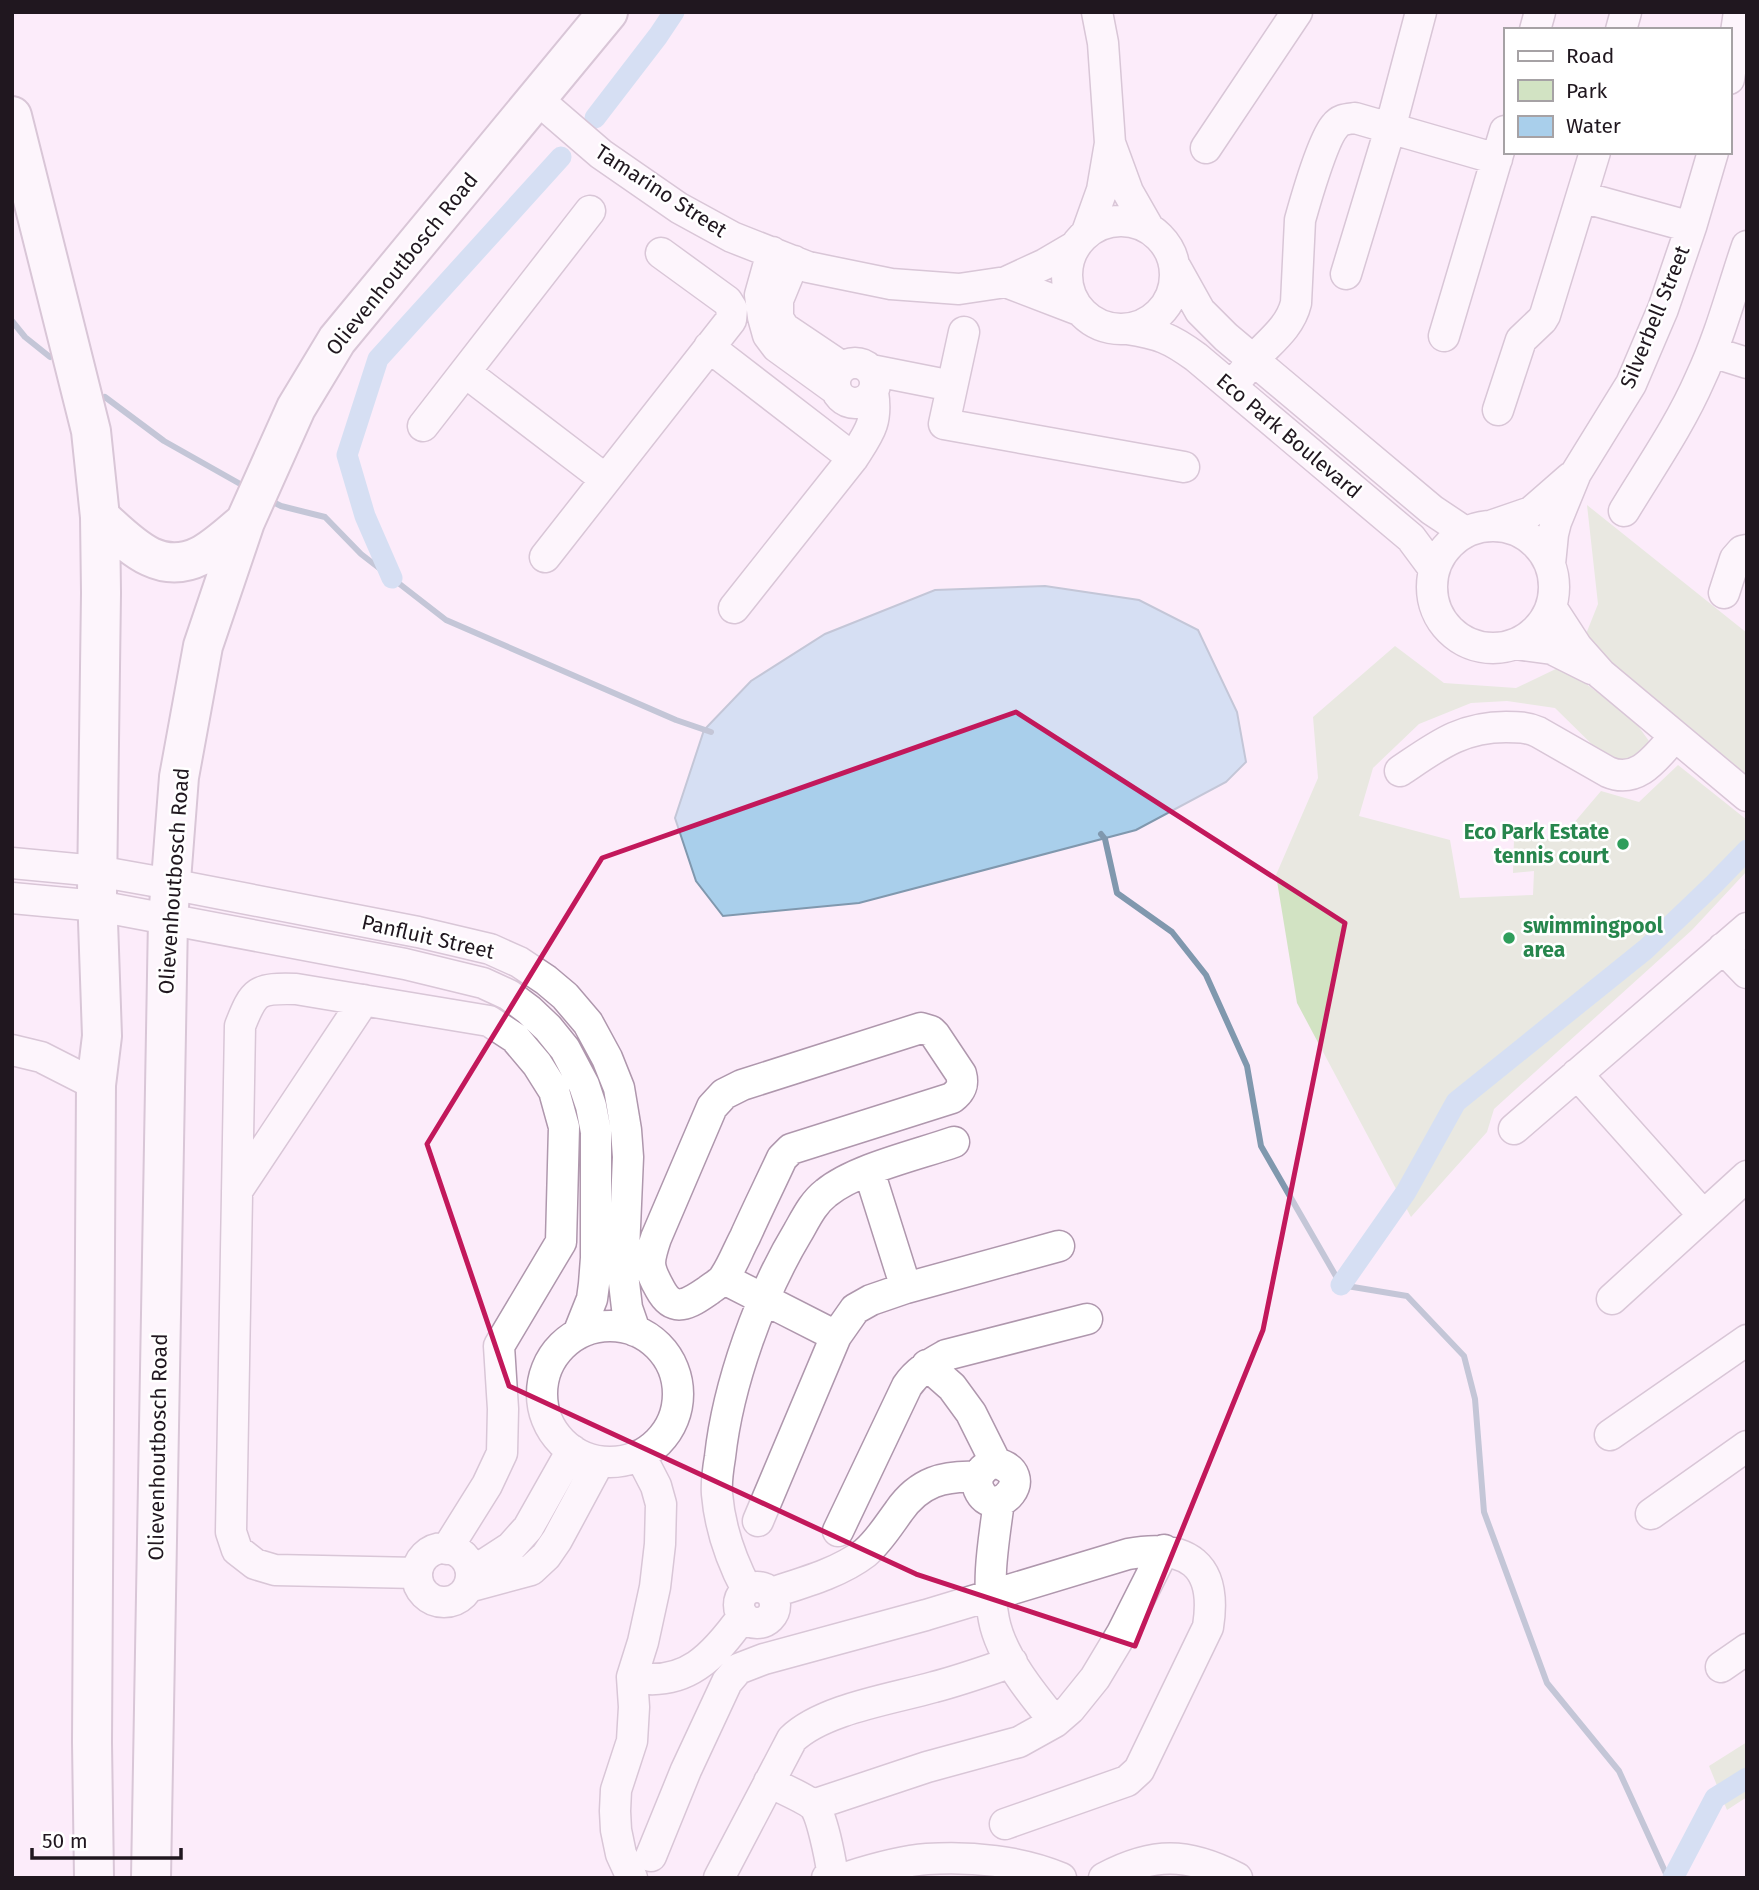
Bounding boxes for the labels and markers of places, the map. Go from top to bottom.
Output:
place label: Eco Park Estate tennis court [1464,819,1610,869]
marker: Eco Park Estate tennis court [1615,836,1631,852]
place label: swimmingpool area [1523,913,1664,963]
marker: swimmingpool area [1501,930,1517,946]

